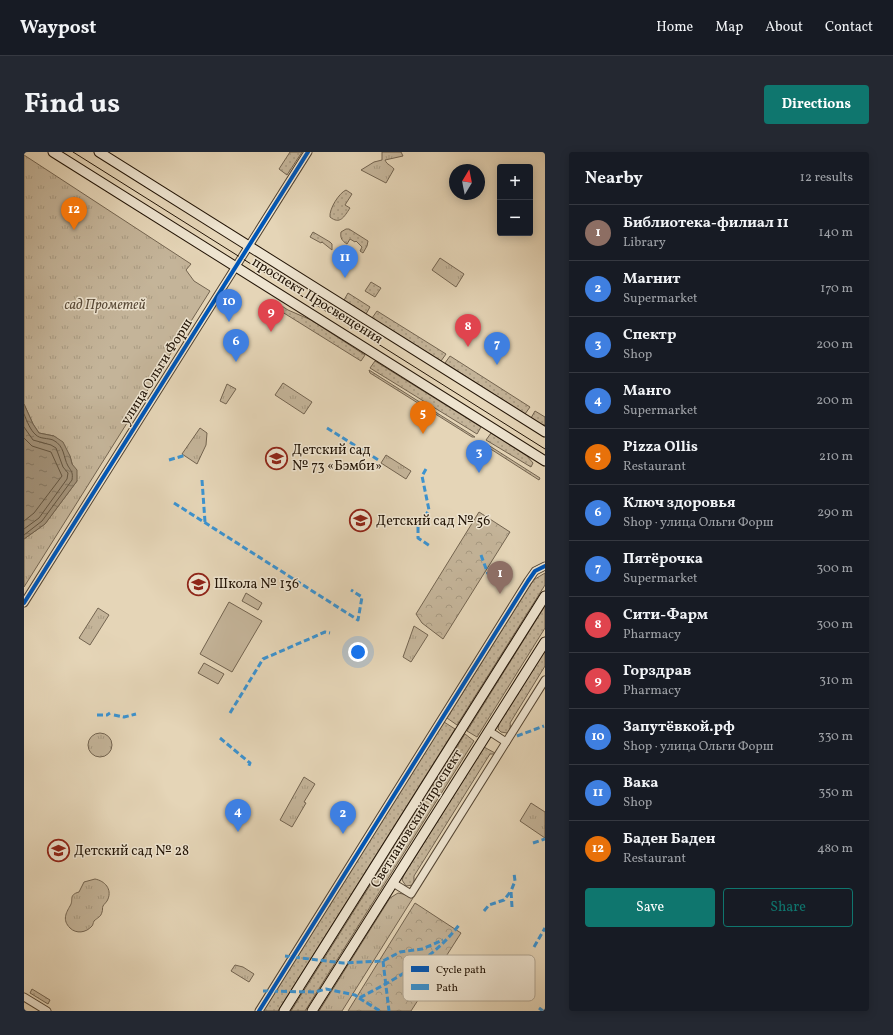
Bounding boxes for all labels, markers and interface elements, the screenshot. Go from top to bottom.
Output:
text: Waypost [20,15,96,41]
text: Home [656,18,693,37]
text: Map [715,18,743,37]
text: About [765,18,803,37]
text: Contact [825,18,873,37]
text: Find us [24,85,120,124]
button: Directions [764,85,869,124]
north arrow [449,164,485,200]
map controls [497,164,533,236]
button: + [497,164,533,200]
text: Nearby [585,167,643,190]
text: 12 results [800,169,853,187]
pin: 12 [61,197,87,230]
button: − [497,200,533,236]
text: Библиотека-филиал 11 [623,213,789,234]
text: 1 [595,224,601,242]
text: 140 m [819,224,853,242]
text: Library [623,234,666,252]
pin: 11 [332,245,358,278]
street label: проспект Просвещения [248,253,386,349]
text: Магнит [623,269,680,290]
text: 2 [595,280,601,298]
text: 170 m [820,280,853,298]
pin: 10 [216,289,242,322]
text: Supermarket [623,290,698,308]
park label: сад Прометей [64,296,146,315]
pin: 9 [258,299,284,332]
pin: 8 [455,314,481,347]
street label: улица Ольги Форш [117,315,198,429]
text: Спектр [623,325,676,346]
pin: 6 [223,329,249,362]
pin: 7 [484,332,510,365]
text: 3 [595,336,601,354]
text: 200 m [816,336,853,354]
text: Shop [623,346,652,364]
text: Манго [623,381,671,402]
text: 4 [594,392,602,410]
text: 200 m [816,392,853,410]
pin: 5 [410,401,436,434]
text: Supermarket [623,402,698,420]
text: Pizza Ollis [623,437,698,458]
pin: 3 [466,440,492,473]
place label: Детский сад № 73 «Бэмби» [292,441,382,476]
school or university icon: Детский сад № 73 «Бэмби» [263,445,289,471]
text: 5 [595,448,601,466]
text: 210 m [819,448,853,466]
text: Restaurant [623,458,686,476]
text: Ключ здоровья [623,493,736,514]
text: 6 [594,504,602,522]
text: 290 m [817,504,853,522]
school or university icon: Детский сад № 56 [347,508,373,534]
place label: Детский сад № 56 [376,512,490,531]
text: Shop · улица Ольги Форш [623,514,774,532]
text: Пятёрочка [623,549,703,570]
text: 7 [595,560,601,578]
text: 300 m [817,560,853,578]
pin: 1 [487,561,513,594]
text: Supermarket [623,570,698,588]
school or university icon: Школа № 136 [185,571,211,597]
place label: Школа № 136 [214,575,299,594]
text: Сити-Фарм [623,605,708,626]
text: 8 [594,616,602,634]
text: 300 m [817,616,853,634]
text: Pharmacy [623,626,681,644]
your location [348,642,368,662]
text: Горздрав [623,661,691,682]
text: 9 [594,672,602,690]
text: 310 m [819,672,853,690]
text: Pharmacy [623,682,681,700]
text: Запутёвкой.рф [623,717,735,738]
text: 10 [591,728,605,746]
text: 330 m [818,728,853,746]
text: Shop · улица Ольги Форш [623,738,774,756]
street label: Светлановский проспект [366,746,468,892]
text: Вака [623,773,658,794]
text: 11 [593,784,603,802]
text: 350 m [818,784,853,802]
text: Shop [623,794,652,812]
pin: 4 [225,799,251,832]
pin: 2 [330,801,356,834]
text: Баден Баден [623,829,716,850]
school or university icon: Детский сад № 28 [46,838,72,864]
text: 12 [592,840,604,858]
text: 480 m [817,840,853,858]
place label: Детский сад № 28 [74,842,189,861]
text: Restaurant [623,850,686,868]
button: Save [585,888,715,927]
button: Share [723,888,853,927]
legend [403,955,535,1001]
text: Cycle path [436,963,486,978]
text: Path [436,981,459,996]

